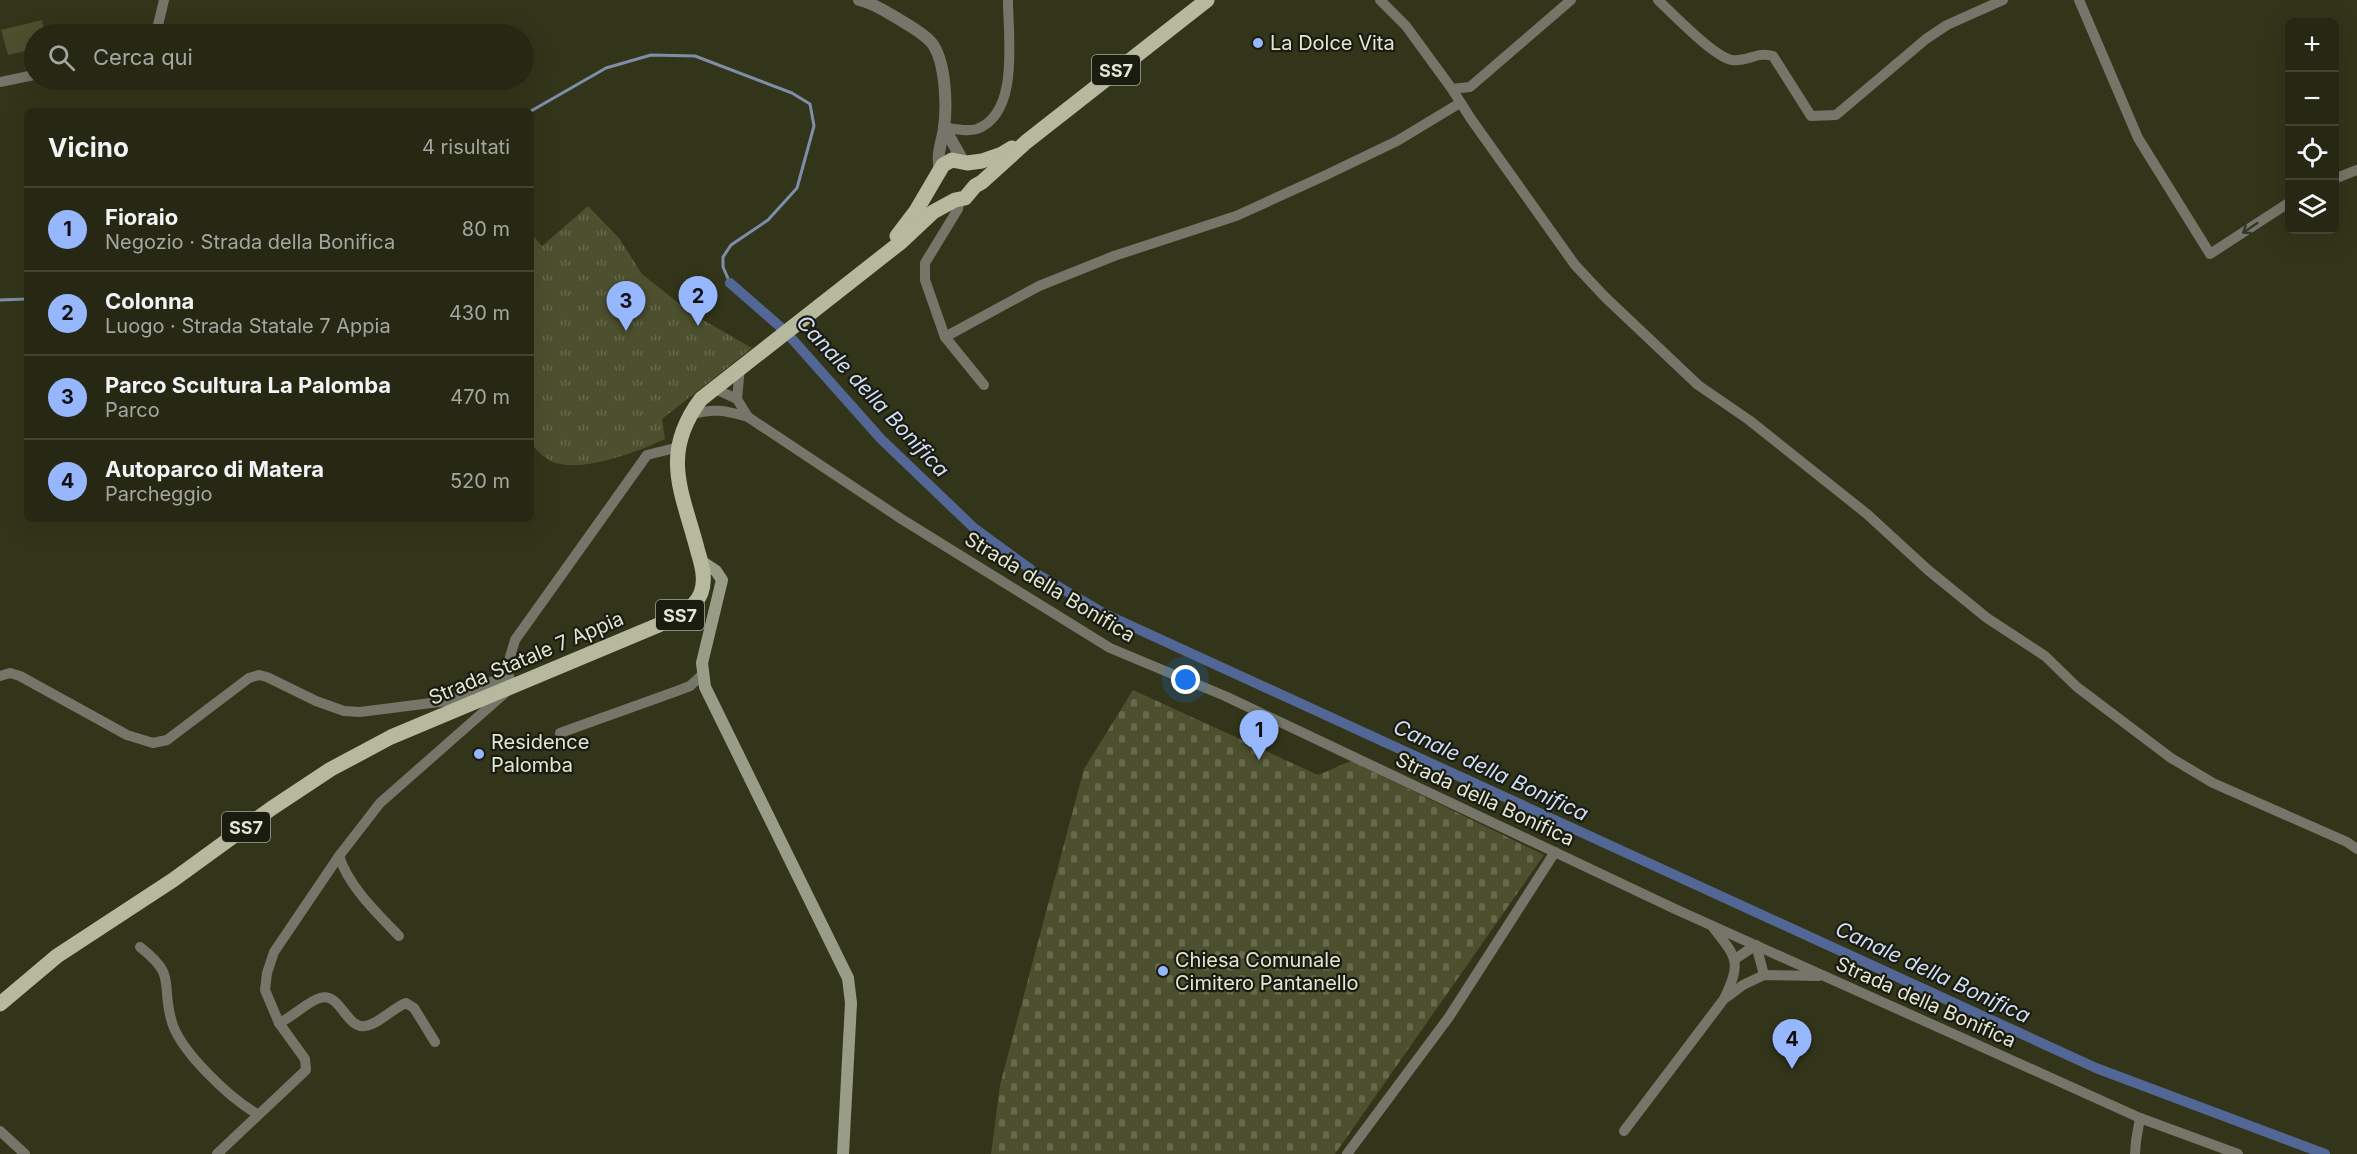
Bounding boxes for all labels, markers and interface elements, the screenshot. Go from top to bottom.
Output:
map controls [2285,18,2339,234]
button: + [2285,18,2339,72]
search box [24,24,534,90]
place label: La Dolce Vita [1270,31,1395,55]
marker: La Dolce Vita [1251,36,1265,50]
icon: search [45,41,78,74]
text: Cerca qui [93,44,193,70]
road number: SS7 [1092,55,1140,85]
button: − [2285,72,2339,126]
button: locate [2285,126,2339,180]
text: Vicino [48,132,129,163]
text: 4 risultati [422,135,510,159]
button: layers [2285,180,2339,234]
text: Fioraio [105,204,178,230]
text: 1 [63,217,72,241]
text: 80 m [462,217,510,241]
one-way arrow [2242,222,2259,234]
text: Negozio · Strada della Bonifica [105,230,395,254]
pin: 2 [678,276,718,326]
pin: 3 [606,282,646,331]
text: Colonna [105,288,194,314]
text: 2 [61,301,74,325]
text: 430 m [449,301,510,325]
water label: Canale della Bonifica [791,310,955,482]
text: Luogo · Strada Statale 7 Appia [105,314,391,338]
text: Parco Scultura La Palomba [105,372,391,398]
text: 3 [61,385,74,409]
text: 470 m [450,385,510,409]
text: Parco [105,398,160,422]
text: Autoparco di Matera [105,456,324,482]
text: 4 [61,469,74,493]
text: 520 m [450,469,510,493]
text: Parcheggio [105,482,212,506]
street label: Strada della Bonifica [960,527,1140,647]
road number: SS7 [656,600,704,630]
street label: Strada Statale 7 Appia [425,606,627,710]
your location [1171,665,1200,694]
pin: 1 [1240,710,1278,760]
water label: Canale della Bonifica [1390,714,1593,826]
place label: Residence Palomba [491,730,589,777]
marker: Residence Palomba [472,747,486,761]
street label: Strada della Bonifica [1392,747,1578,851]
road number: SS7 [222,812,270,842]
water label: Canale della Bonifica [1832,916,2035,1028]
place label: Chiesa Comunale Cimitero Pantanello [1175,948,1359,995]
street label: Strada della Bonifica [1832,951,2020,1053]
marker: Chiesa Comunale Cimitero Pantanello [1156,964,1170,978]
pin: 4 [1772,1020,1812,1069]

